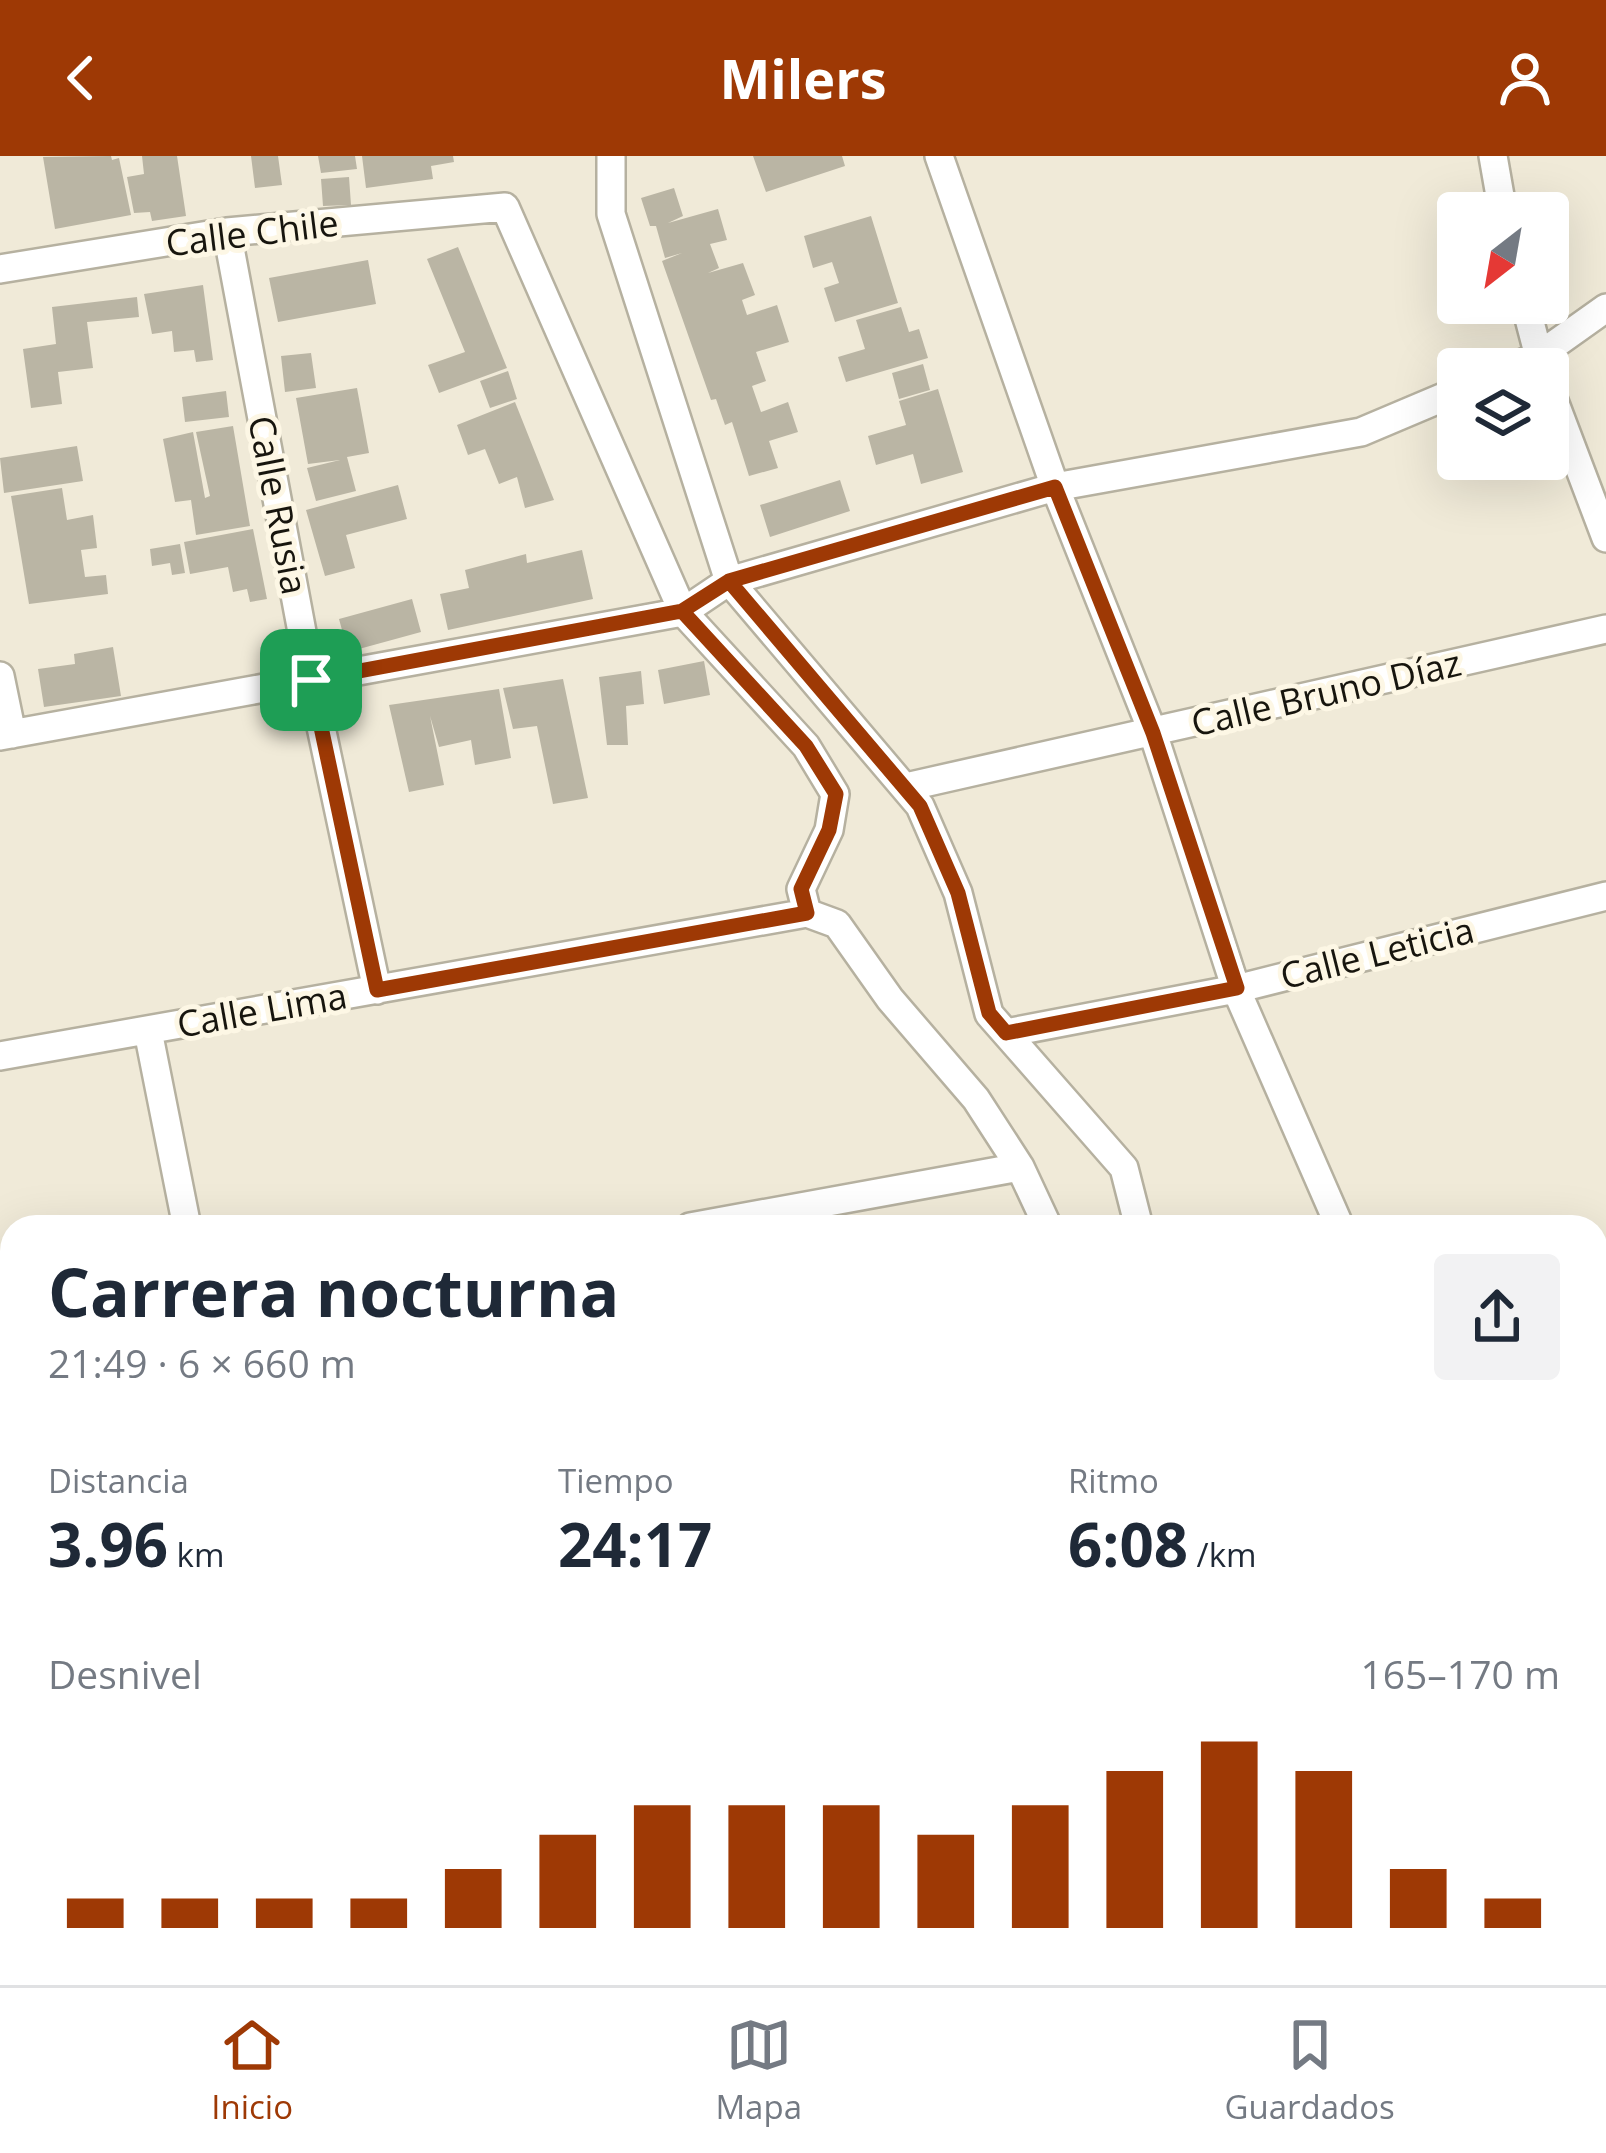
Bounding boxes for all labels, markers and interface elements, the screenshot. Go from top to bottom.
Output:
text: Milers [719,41,887,115]
icon: back [48,45,114,111]
icon: person [1492,45,1558,111]
north arrow [1437,192,1569,324]
map controls [1437,192,1569,480]
street label: Calle Chile [163,198,341,267]
button: layers [1437,348,1569,480]
street label: Calle Rusia [237,411,320,598]
pin [260,629,362,731]
street label: Calle Bruno Díaz [1186,638,1466,747]
icon: arrive [278,647,344,713]
street label: Calle Leticia [1275,905,1479,1000]
street label: Calle Lima [173,970,351,1049]
text: Carrera nocturna [48,1246,619,1336]
button: share [1434,1254,1560,1380]
text: 21:49 · 6 × 660 m [48,1336,356,1389]
text: Distancia [48,1458,189,1503]
text: Tiempo [558,1458,674,1503]
text: Ritmo [1068,1458,1159,1503]
text: 3.96 [48,1503,168,1585]
text: 24:17 [558,1503,712,1585]
text: 6:08 [1068,1503,1188,1585]
text: km [168,1532,225,1577]
text: /km [1188,1532,1257,1577]
text: Desnivel [48,1647,202,1700]
text: 165–170 m [1360,1647,1560,1700]
tab: Inicio [211,2012,293,2129]
tab: Mapa [715,2012,802,2129]
tab: Guardados [1224,2012,1395,2129]

